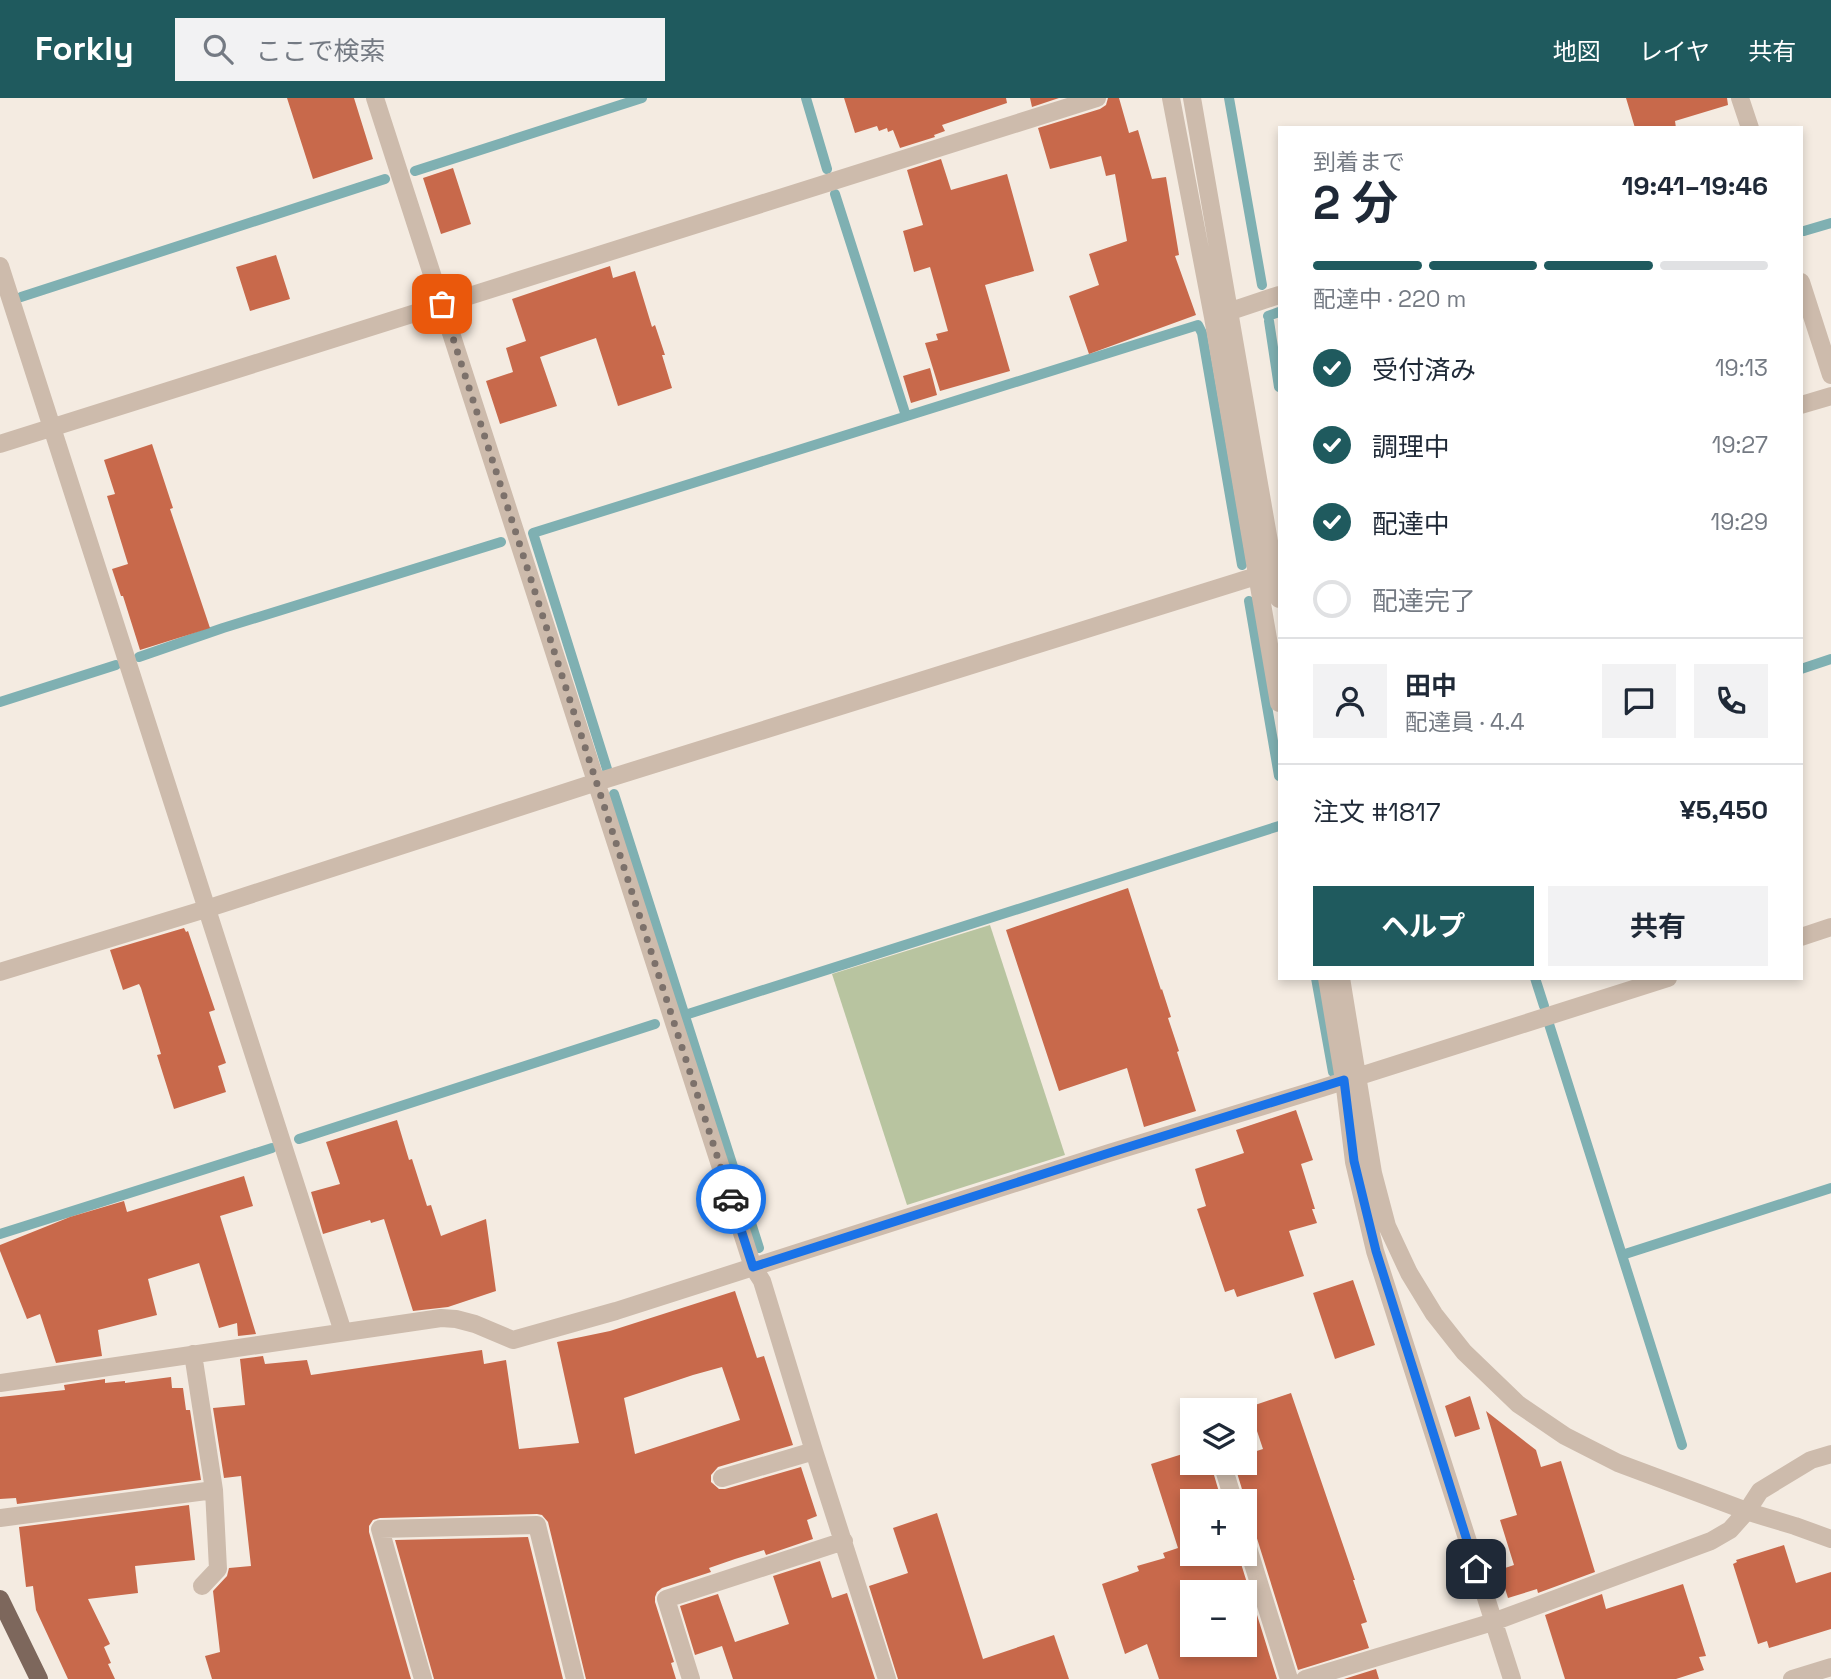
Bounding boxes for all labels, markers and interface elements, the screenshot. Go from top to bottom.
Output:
search box [175,18,665,81]
text: Forkly [35,28,133,70]
icon: search [199,30,237,68]
text: ここで検索 [255,34,386,68]
text: 地図 [1553,36,1601,67]
text: レイヤ [1639,36,1710,67]
text: 共有 [1748,36,1796,67]
text: 到着まで [1313,147,1405,177]
text: 19:41–19:46 [1622,169,1768,203]
text: 2 分 [1313,174,1398,232]
pin [412,274,472,334]
text: 配達中 · 220 m [1313,284,1466,314]
icon: bag [423,285,461,323]
icon: check [1313,349,1351,387]
text: 受付済み [1372,353,1476,387]
text: 19:13 [1715,353,1768,383]
icon: check [1313,426,1351,464]
text: 調理中 [1372,430,1450,464]
text: 19:27 [1712,430,1768,460]
icon: check [1313,503,1351,541]
text: 配達中 [1372,507,1450,541]
text: 19:29 [1711,507,1768,537]
text: 配達完了 [1372,584,1476,618]
button: person [1313,664,1387,738]
button: chat [1602,664,1676,738]
button: phone [1694,664,1768,738]
text: 田中 [1405,669,1457,703]
text: 配達員 · 4.4 [1405,707,1525,737]
text: ¥5,450 [1680,793,1768,827]
text: 注文 #1817 [1313,795,1441,829]
button: ヘルプ [1313,886,1534,966]
button: 共有 [1548,886,1768,966]
courier [696,1164,766,1234]
icon: car [712,1180,750,1218]
map controls [1180,1398,1257,1657]
button: layers [1180,1398,1257,1475]
button: + [1180,1489,1257,1566]
pin [1446,1539,1506,1599]
icon: home [1457,1550,1495,1588]
button: − [1180,1580,1257,1657]

